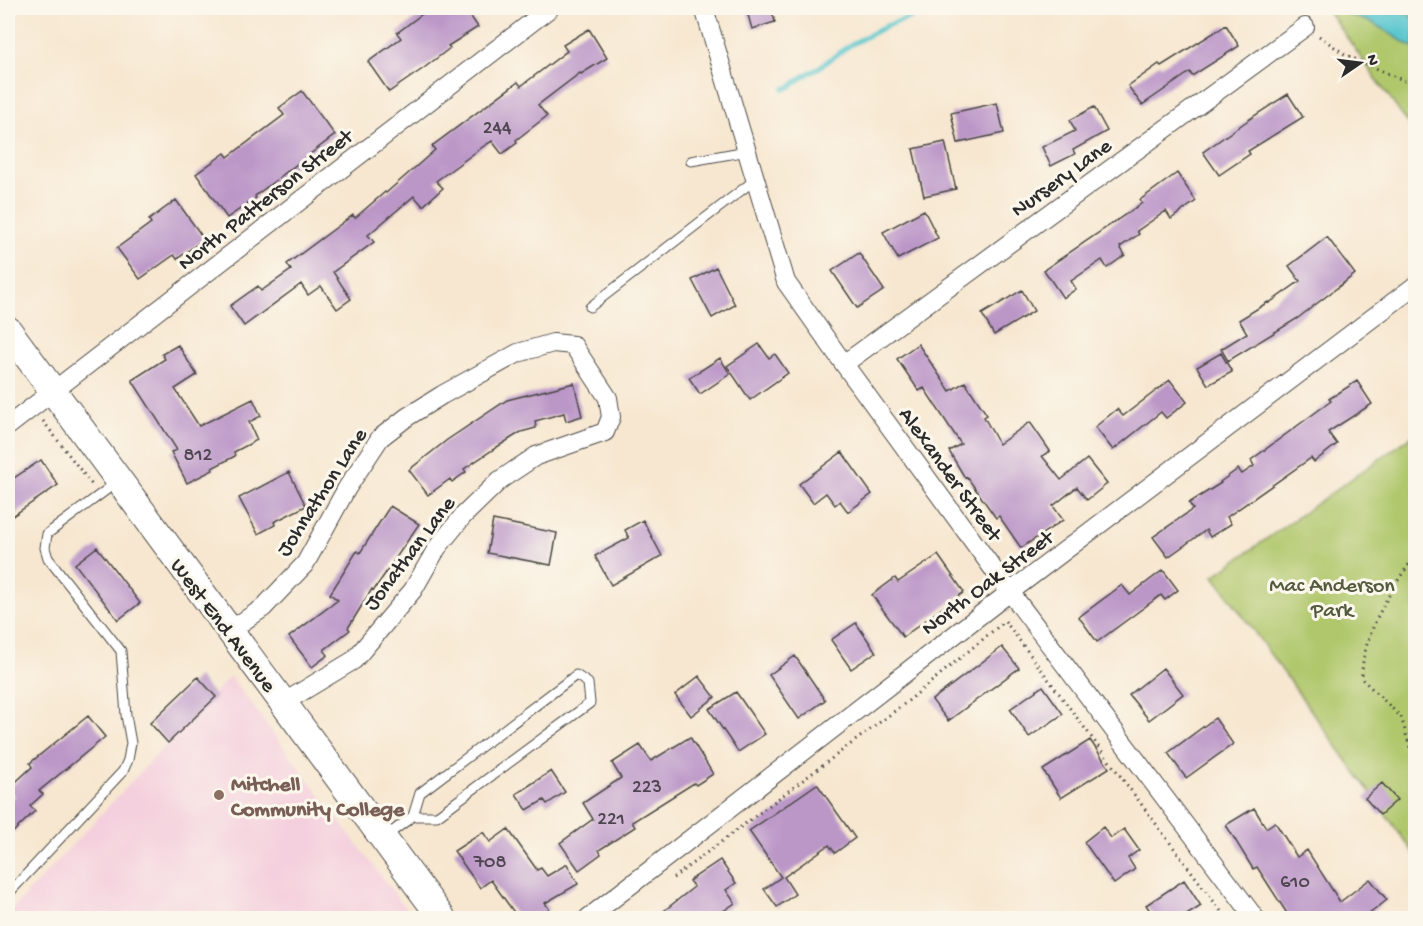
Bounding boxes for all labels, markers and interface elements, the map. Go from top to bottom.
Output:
north arrow [1330,33,1390,93]
text: N [1361,53,1382,68]
house number: 244 [483,118,512,141]
street label: North Patterson Street [174,124,361,278]
street label: Nursery Lane [1007,134,1118,224]
street label: Alexander Street [891,403,1007,549]
street label: Johnathon Lane [272,424,375,562]
house number: 812 [184,445,213,468]
street label: Jonathan Lane [360,492,463,617]
street label: North Oak Street [917,525,1061,642]
street label: West End Avenue [163,554,281,699]
park label: Mac Anderson Park [1269,574,1395,625]
place label: Mitchell Community College [230,773,405,824]
house number: 223 [632,777,662,800]
marker: Mitchell Community College [212,788,226,802]
house number: 221 [597,809,625,832]
house number: 708 [473,852,506,875]
house number: 610 [1280,872,1310,895]

